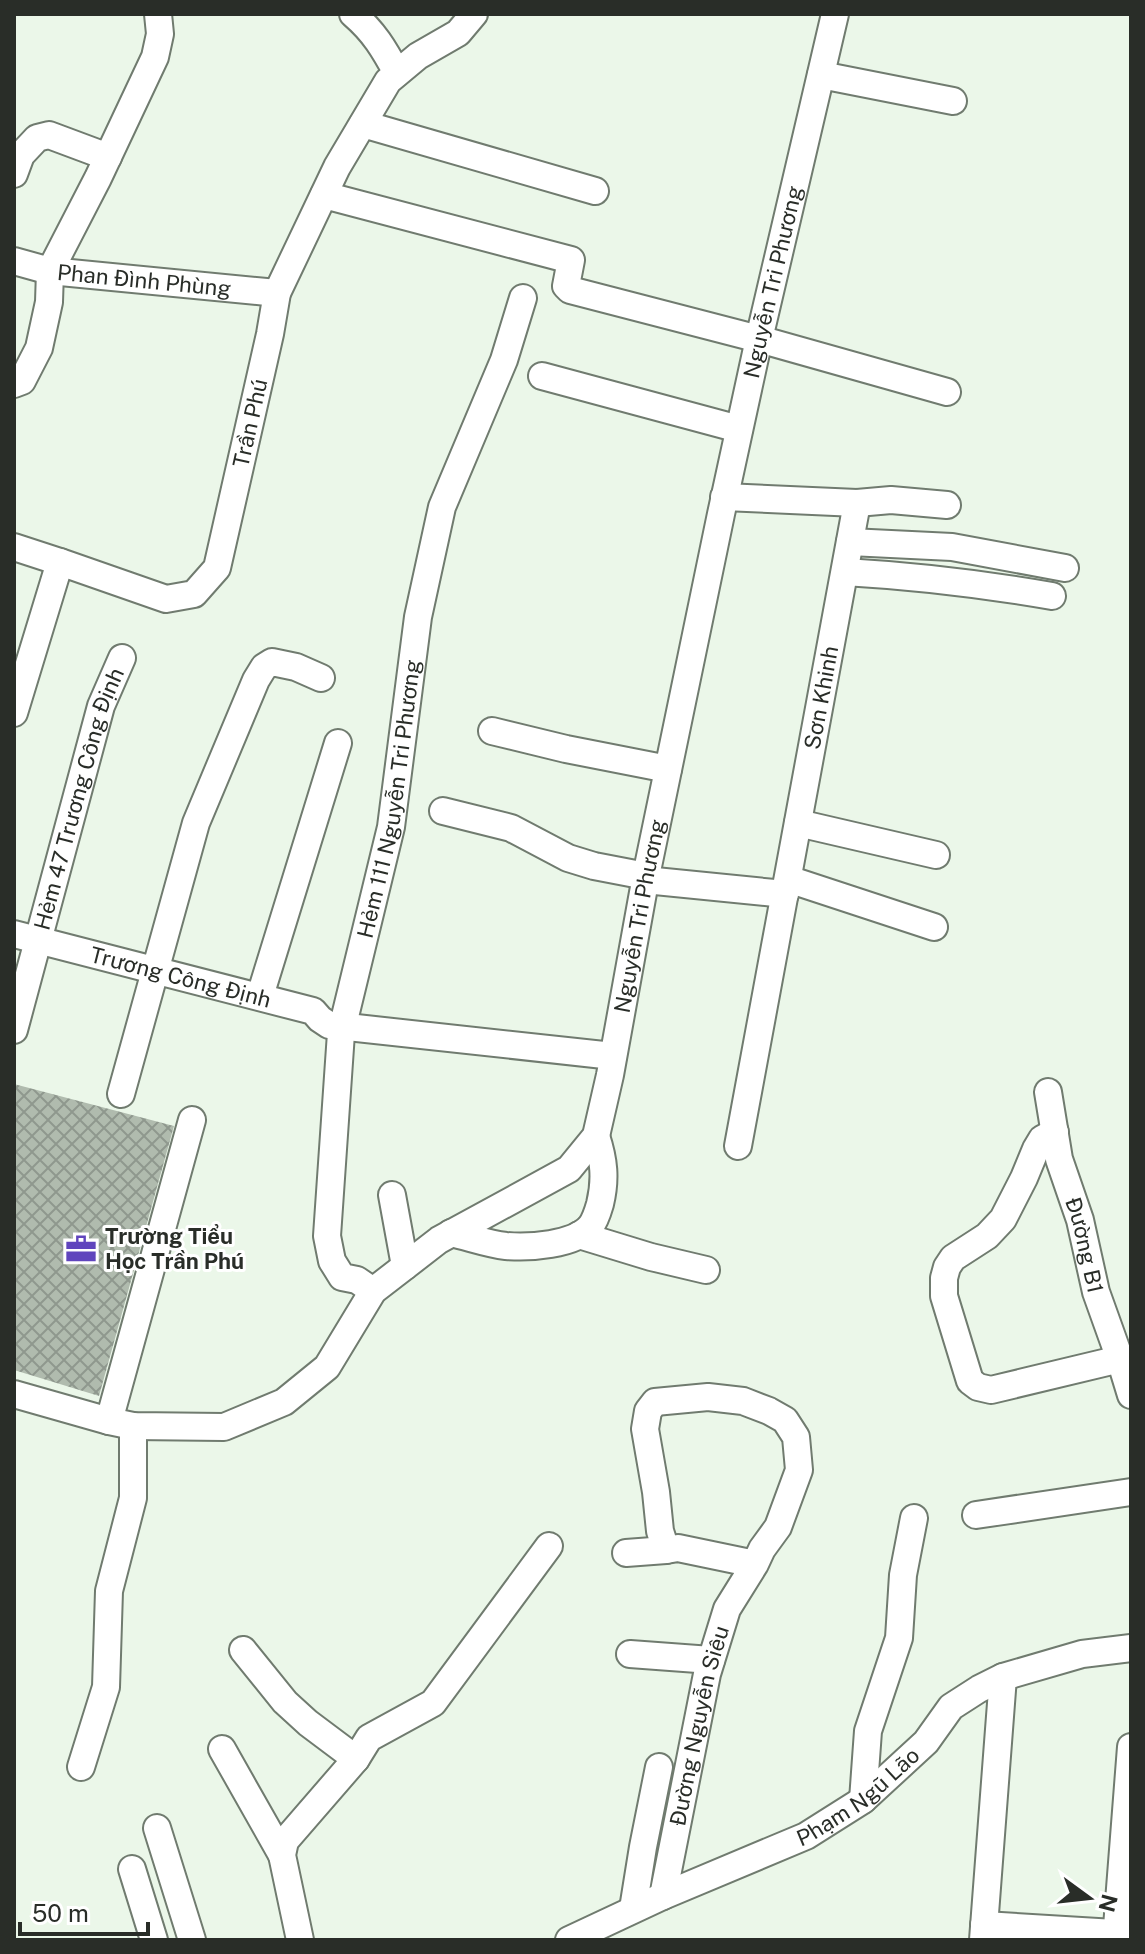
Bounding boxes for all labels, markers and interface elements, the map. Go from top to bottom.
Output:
street label: Nguyễn Tri Phương [738,183,807,381]
street label: Phan Đình Phùng [56,259,232,301]
street label: Trần Phú [227,376,273,470]
street label: Sơn Khinh [799,644,843,751]
street label: Hẻm 111 Nguyễn Tri Phương [352,658,425,941]
street label: Hẻm 47 Trương Công Định [28,664,129,933]
street label: Nguyễn Tri Phương [608,817,670,1015]
street label: Trương Công Định [87,941,274,1013]
street label: Đường B1 [1060,1194,1109,1296]
place label: Trường Tiểu Học Trần Phú [105,1223,244,1274]
office icon: Trường Tiểu Học Trần Phú [64,1232,98,1266]
street label: Đường Nguyễn Siêu [664,1622,734,1828]
street label: Phạm Ngũ Lão [793,1742,925,1851]
north arrow [1049,1858,1129,1938]
scale bar [20,1886,148,1936]
text: N [1094,1891,1123,1915]
text: 50 m [32,1899,89,1927]

